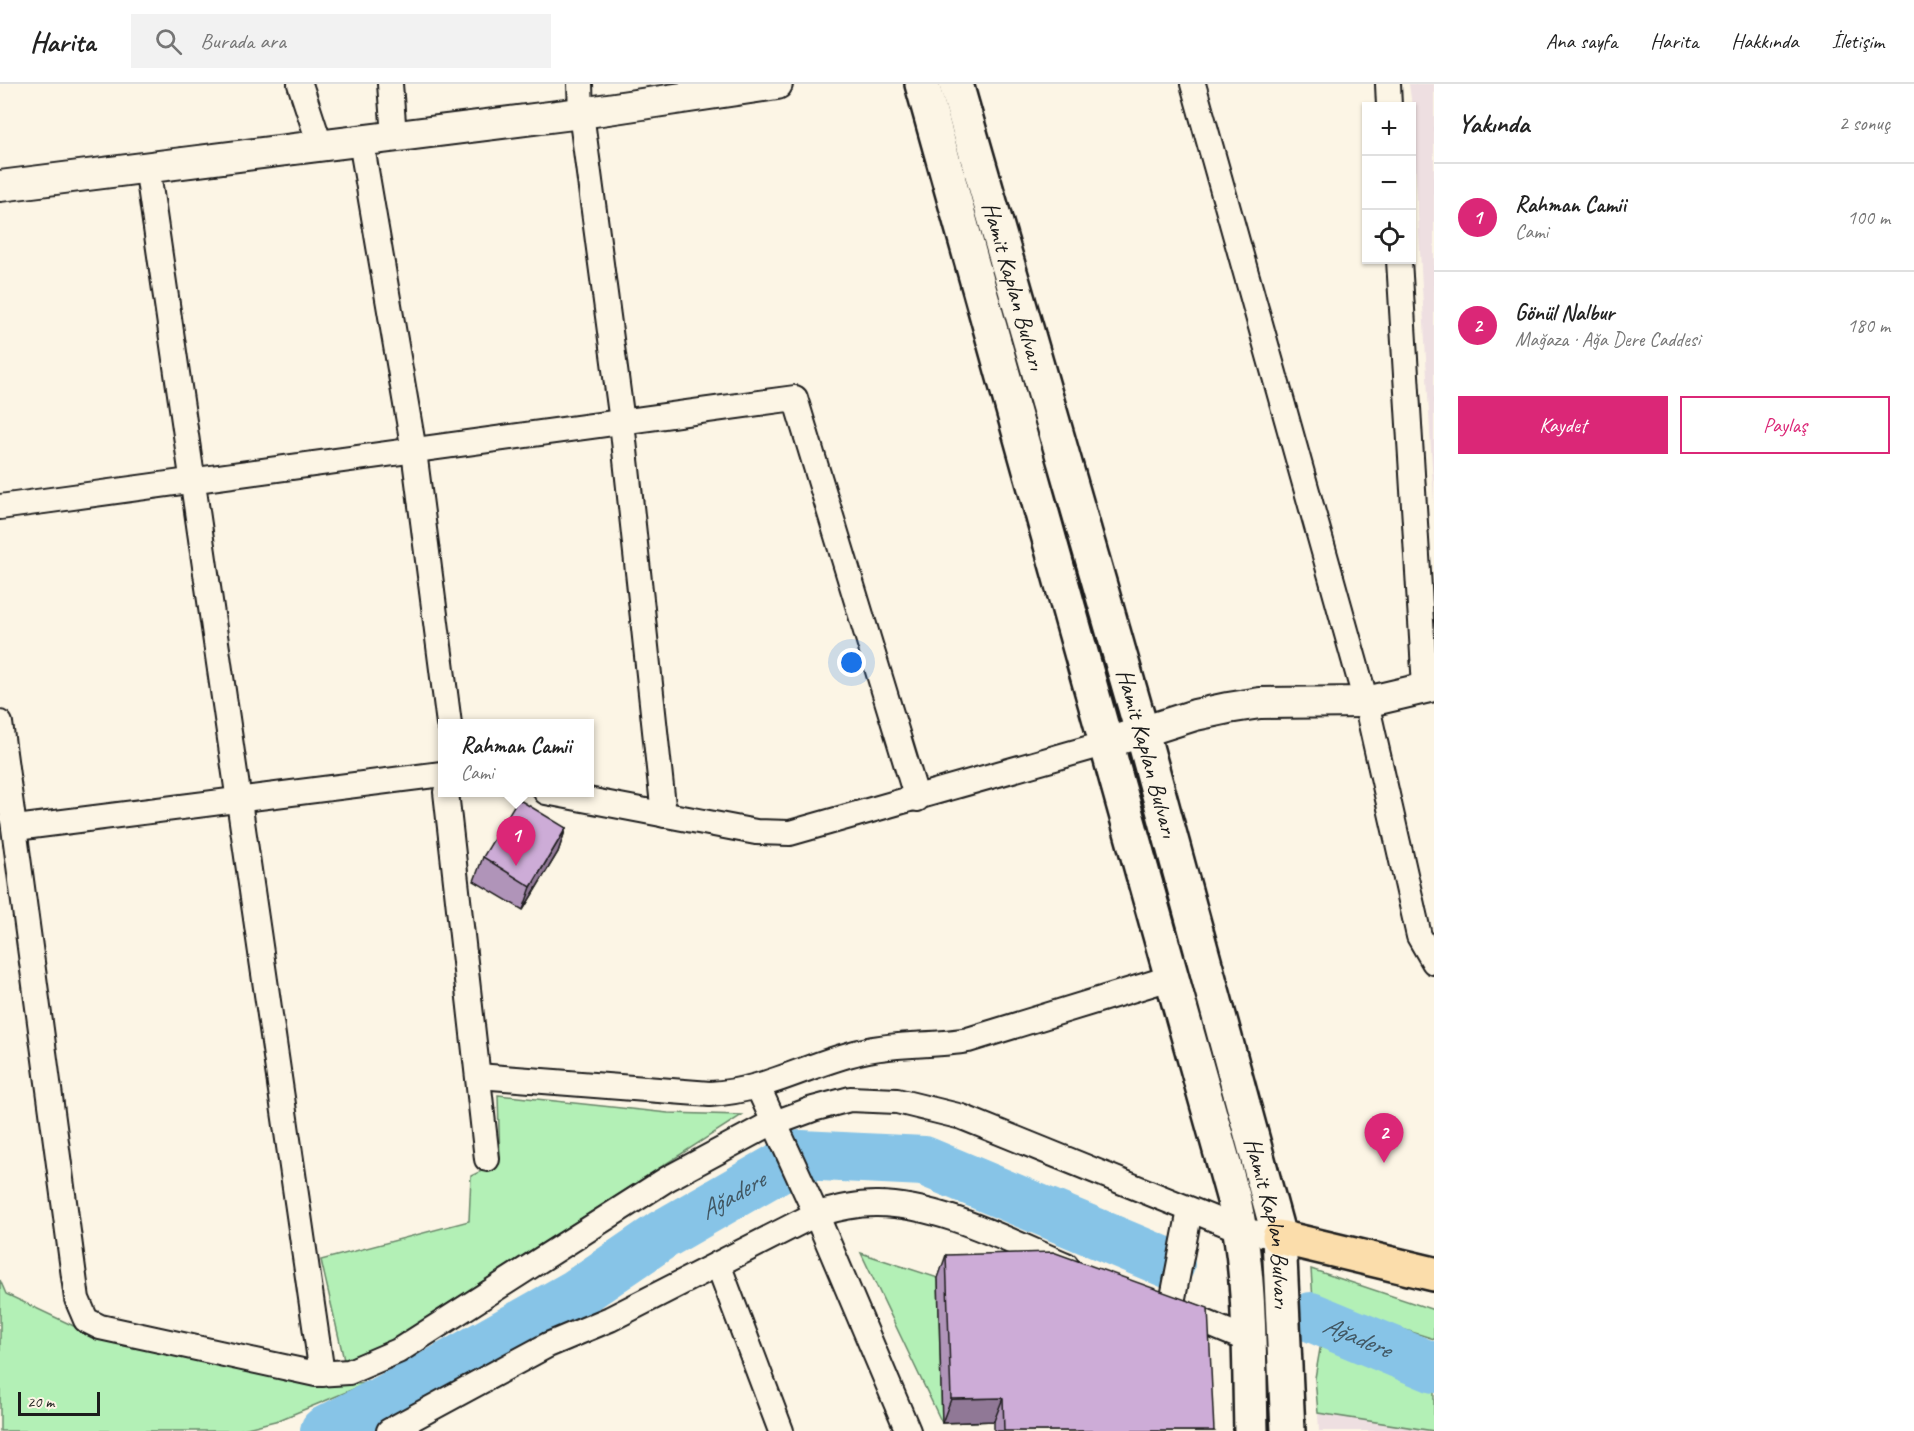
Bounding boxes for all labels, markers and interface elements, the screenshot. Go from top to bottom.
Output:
search box [131,14,551,68]
text: Harita [30,24,95,59]
icon: search [152,25,185,58]
text: Burada ara [200,27,286,55]
text: Ana sayfa [1546,28,1617,54]
text: Harita [1650,28,1698,54]
text: Hakkında [1731,28,1799,54]
text: İletişim [1832,28,1884,54]
map controls [1362,102,1416,264]
button: + [1362,102,1416,156]
text: Yakında [1458,107,1529,140]
text: 2 sonuç [1839,111,1890,136]
button: − [1362,156,1416,210]
text: Rahman Camii [1515,191,1626,219]
street label: Hamit Kaplan Bulvarı [976,198,1053,375]
text: 1 [1473,205,1482,230]
text: 100 m [1847,205,1890,230]
button: locate [1362,210,1416,264]
text: Cami [1515,219,1548,244]
text: Gönül Nalbur [1515,299,1614,327]
text: 2 [1473,313,1482,338]
text: 180 m [1847,313,1890,338]
text: Mağaza · Ağa Dere Caddesi [1515,327,1700,352]
button: Kaydet [1458,396,1668,454]
button: Paylaş [1680,396,1890,454]
your location [837,648,866,677]
street label: Hamit Kaplan Bulvarı [1110,666,1185,842]
popup [438,719,594,797]
text: Rahman Camii [461,732,571,760]
text: Cami [461,760,494,785]
pin: 1 [496,816,536,866]
pin: 2 [1364,1114,1404,1163]
street label: Hamit Kaplan Bulvarı [1238,1135,1297,1310]
water label: Ağadere [693,1161,774,1227]
water label: Ağadere [1318,1307,1399,1366]
scale bar [18,1389,100,1416]
text: 20 m [27,1392,54,1412]

